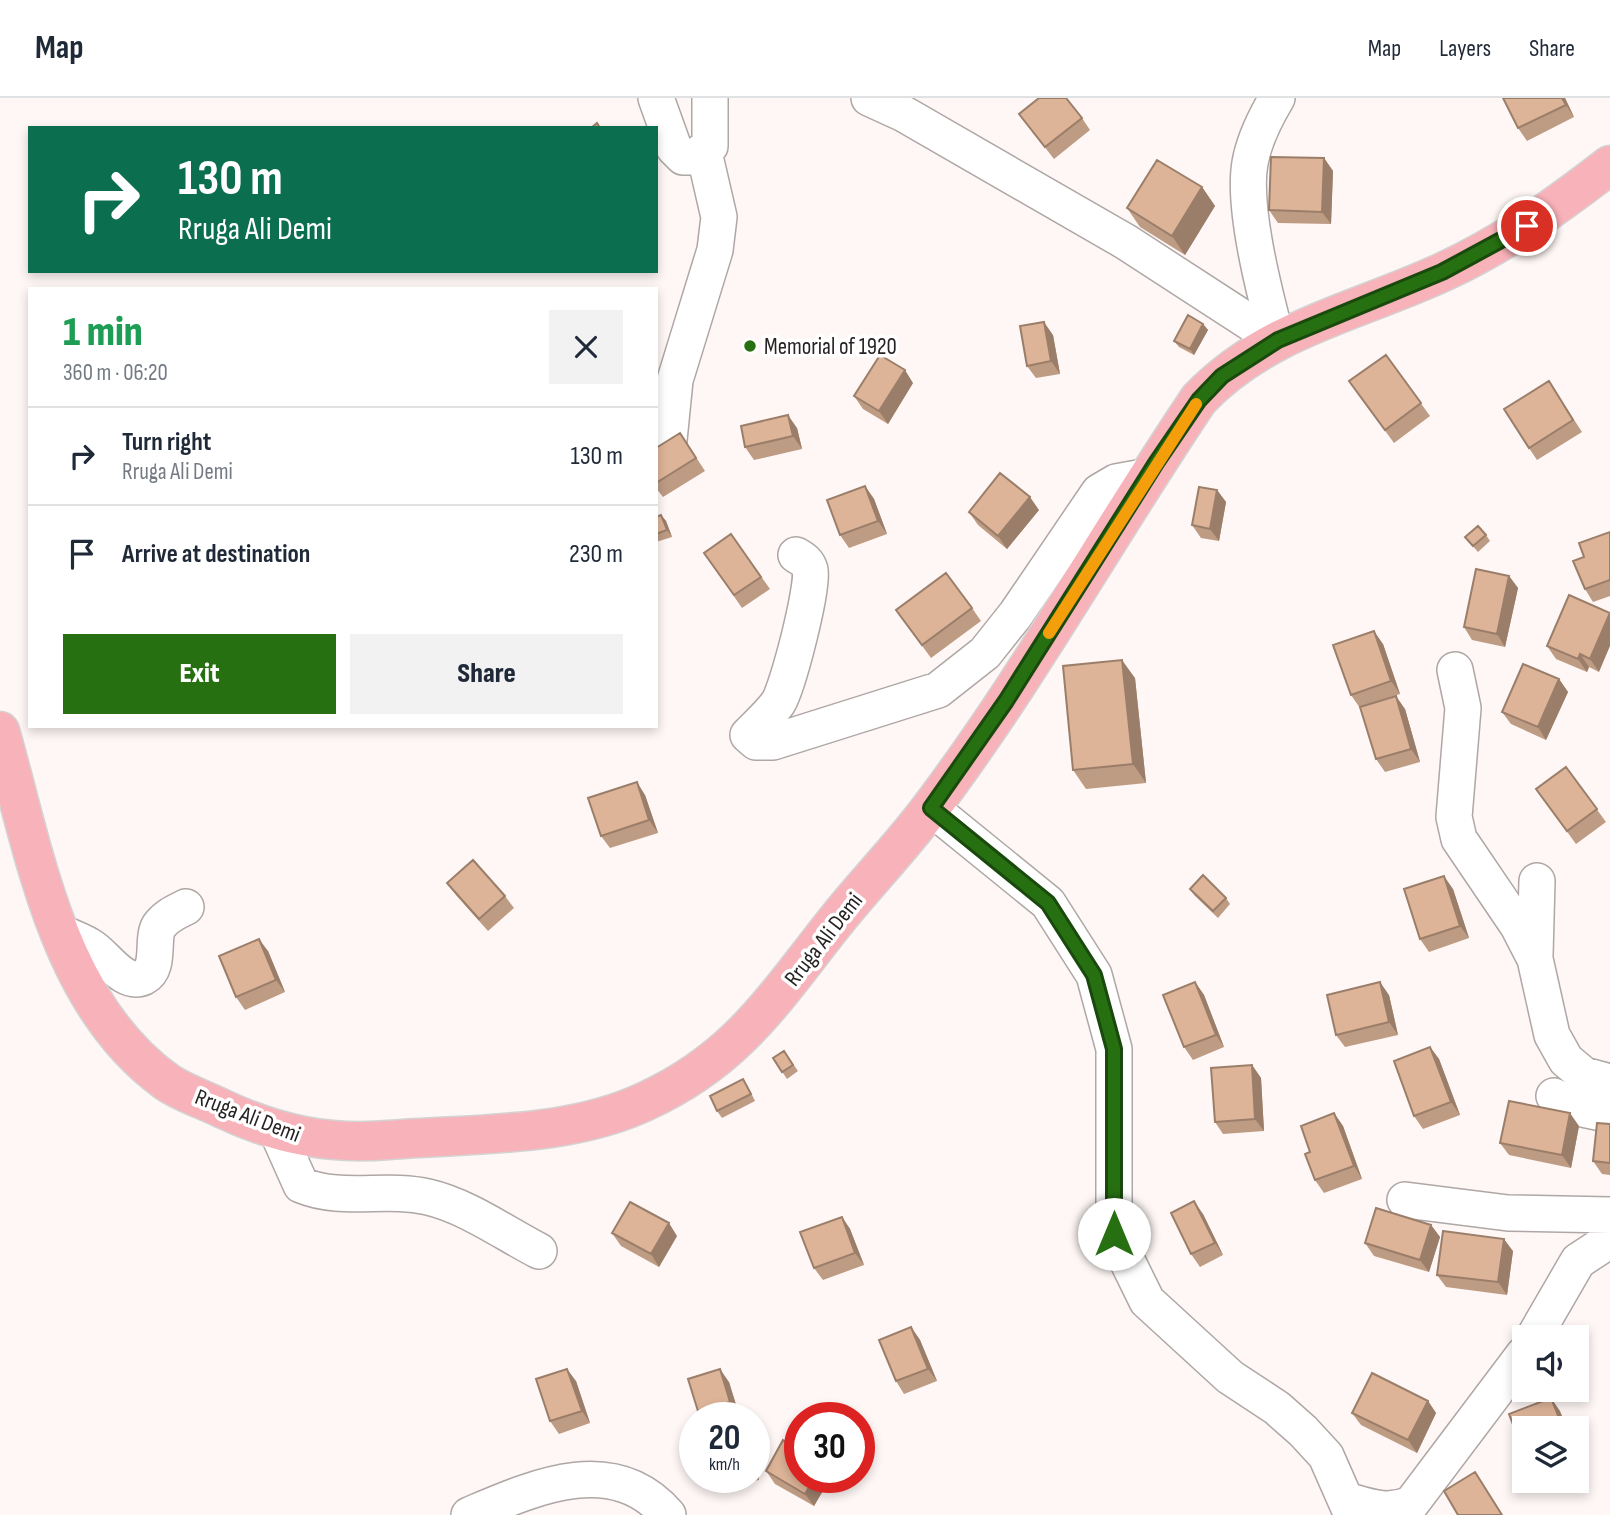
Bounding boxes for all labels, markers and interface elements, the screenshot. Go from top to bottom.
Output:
text: Map [35,28,84,68]
text: Map [1368,34,1401,63]
text: Layers [1439,34,1491,63]
text: Share [1529,34,1575,63]
text: 130 m [178,150,283,209]
icon: right [63,154,154,245]
pin [1497,196,1557,256]
icon: arrive [1508,207,1546,245]
text: Rruga Ali Demi [178,210,332,249]
text: 1 min [63,307,143,358]
button: close [549,310,623,384]
place label: Memorial of 1920 [764,333,897,361]
marker: Memorial of 1920 [742,338,758,354]
text: 360 m · 06:20 [63,359,168,387]
text: Turn right [122,427,211,458]
icon: right [63,437,101,475]
text: 130 m [571,441,623,472]
text: Rruga Ali Demi [122,458,233,486]
icon: arrive [63,535,101,573]
text: Arrive at destination [122,539,310,570]
text: 230 m [569,539,623,570]
button: Exit [63,634,336,714]
button: Share [350,634,623,714]
street label: Rruga Ali Demi [779,887,869,992]
street label: Rruga Ali Demi [191,1083,304,1149]
position arrow [1077,1197,1151,1271]
map controls [1512,1325,1589,1493]
button: sound [1512,1325,1589,1402]
speed limit sign: 30 [784,1402,875,1493]
button: layers [1512,1416,1589,1493]
text: 20 [709,1417,741,1460]
text: km/h [709,1454,740,1475]

